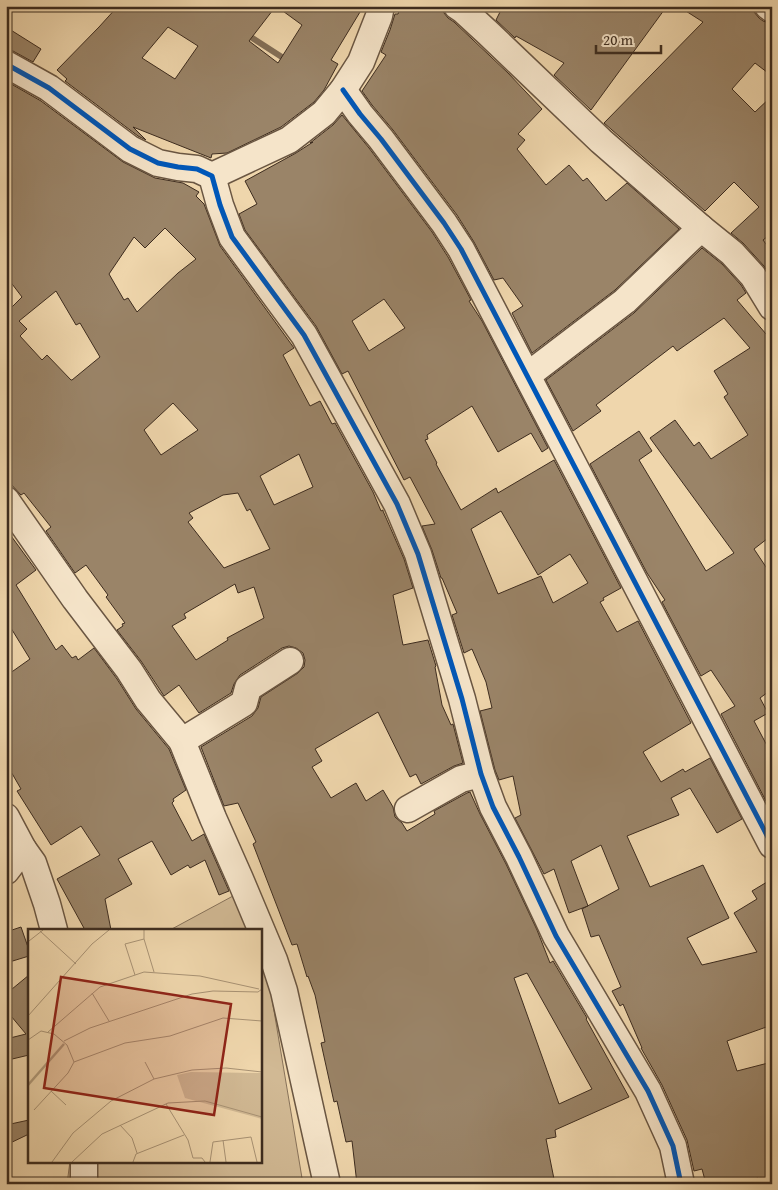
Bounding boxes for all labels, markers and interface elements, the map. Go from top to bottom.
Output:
scale bar [596,22,660,54]
text: 20 m [603,29,634,50]
inset map [28,929,261,1162]

